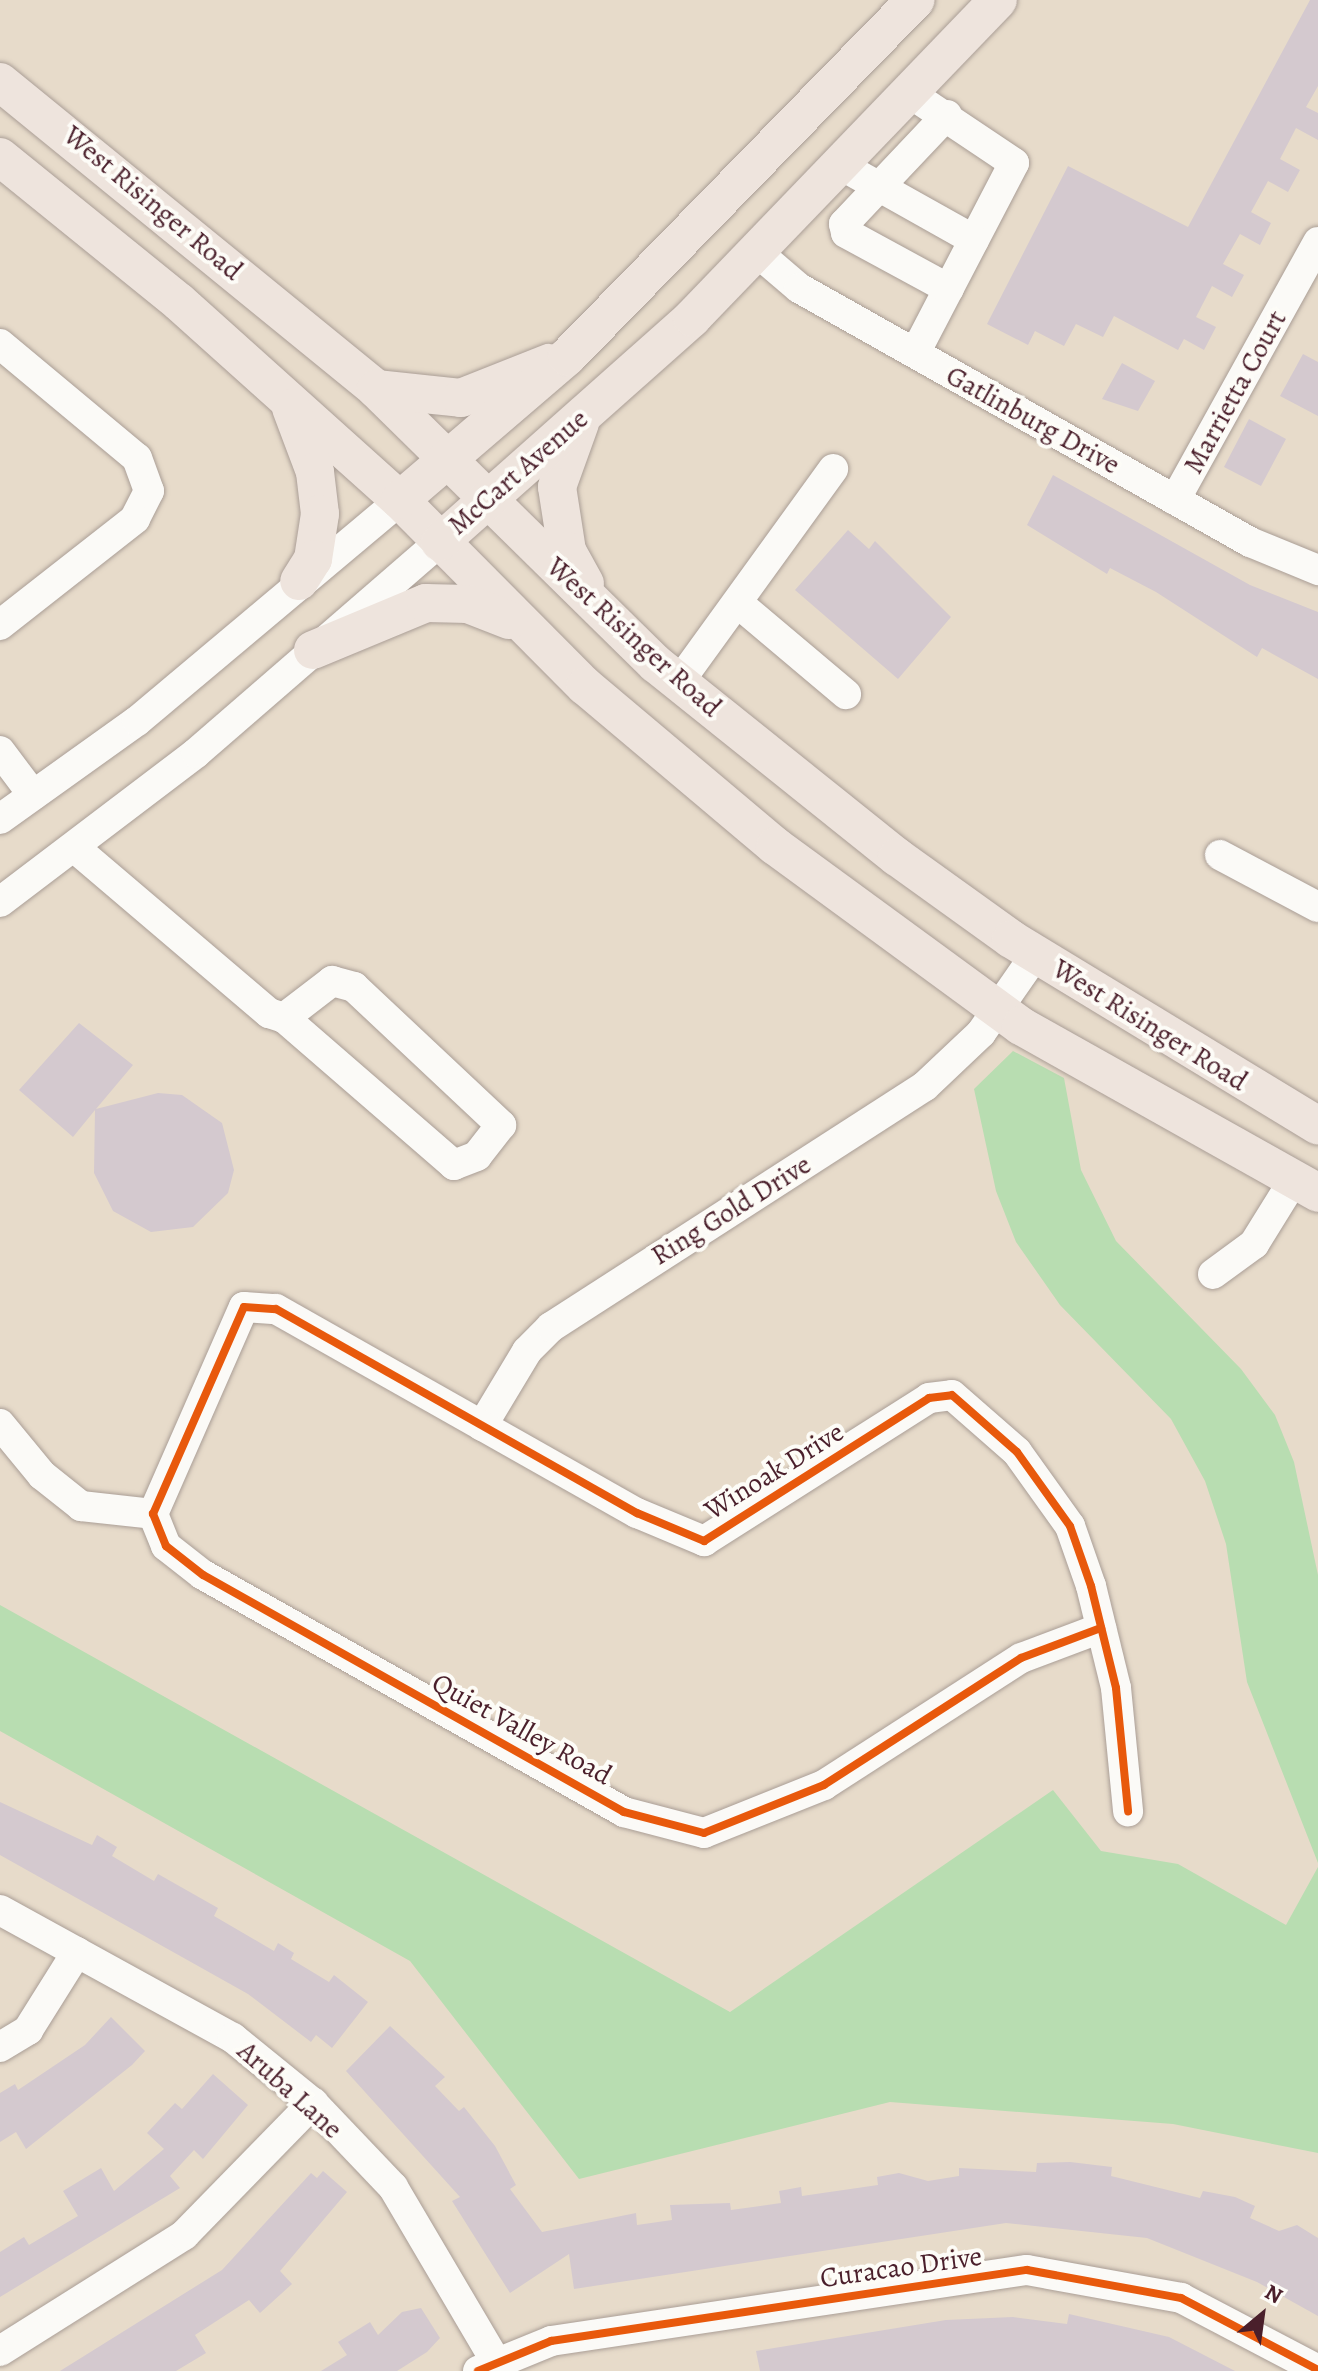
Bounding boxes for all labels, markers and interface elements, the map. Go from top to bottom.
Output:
street label: West Risinger Road [57,118,249,288]
street label: Marrietta Court [1176,304,1294,480]
street label: Gatlinburg Drive [940,358,1126,482]
street label: McCart Avenue [441,402,595,542]
street label: West Risinger Road [540,550,728,724]
street label: West Risinger Road [1047,952,1253,1098]
street label: Ring Gold Drive [645,1148,817,1272]
street label: Winoak Drive [698,1415,850,1527]
street label: Quiet Valley Road [426,1666,618,1792]
street label: Aruba Lane [231,2034,349,2146]
street label: Curacao Drive [818,2239,984,2295]
north arrow [1222,2275,1302,2355]
text: N [1259,2277,1288,2311]

